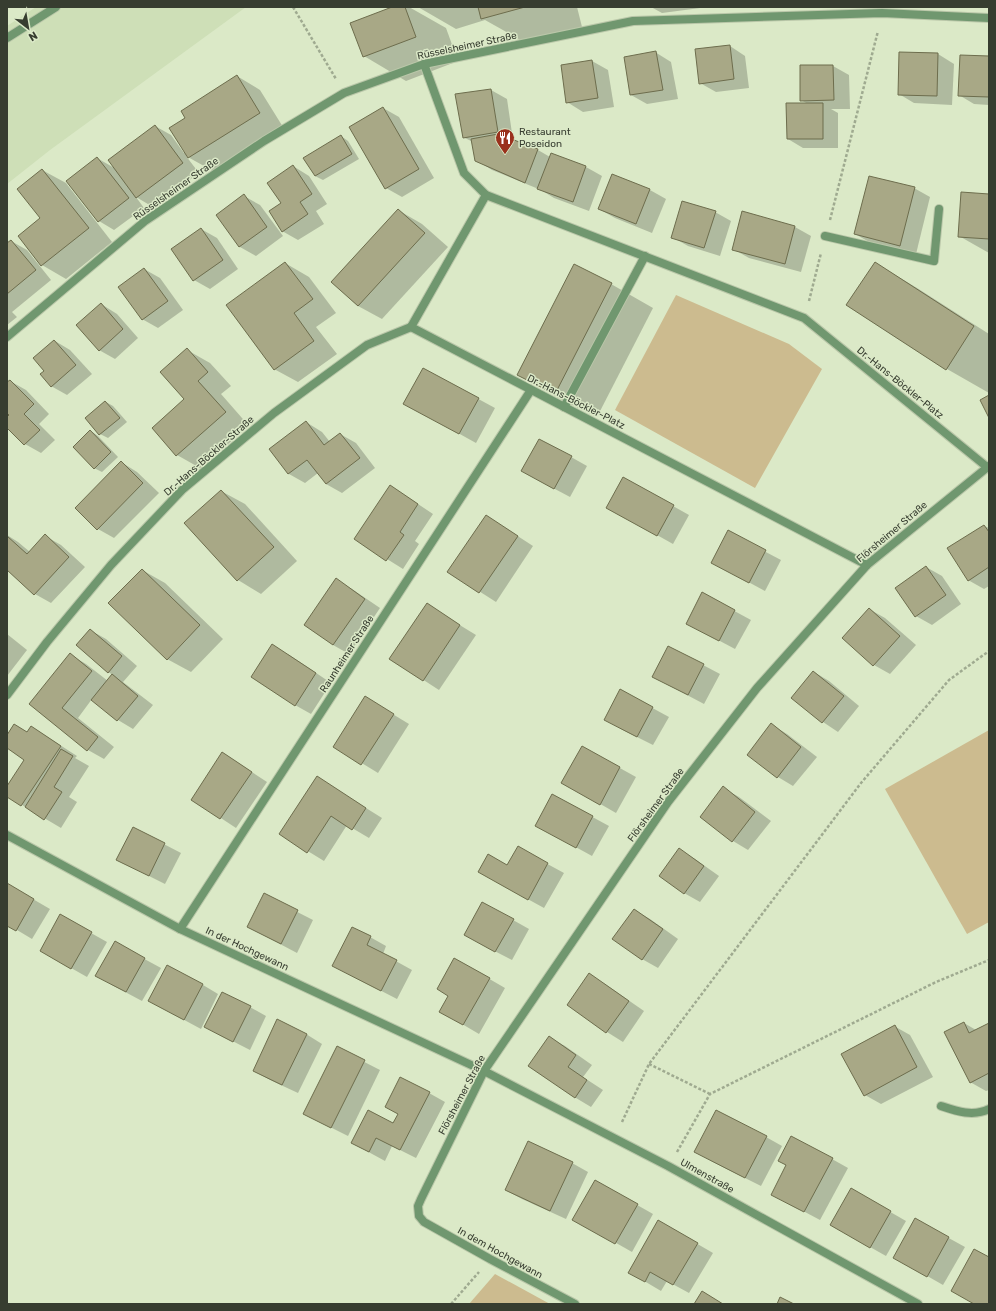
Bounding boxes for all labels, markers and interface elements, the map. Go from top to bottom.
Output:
north arrow [8,8,48,48]
text: N [26,29,40,44]
street label: Rüsselsheimer Straße [416,30,518,62]
place label: Restaurant Poseidon [519,126,571,150]
restaurant icon: Restaurant Poseidon [494,127,516,155]
street label: Rüsselsheimer Straße [131,155,221,223]
street label: Dr.-Hans-Böckler-Platz [854,344,946,422]
street label: Dr.-Hans-Böckler-Platz [525,372,627,432]
street label: Dr.-Hans-Böckler-Straße [161,413,257,498]
street label: Flörsheimer Straße [854,499,930,565]
street label: Raunheimer Straße [318,613,377,695]
street label: Flörsheimer Straße [625,765,687,844]
street label: In der Hochgewann [204,924,290,974]
street label: Flörsheimer Straße [436,1053,488,1137]
street label: Ulmenstraße [678,1156,736,1196]
street label: In dem Hochgewann [455,1225,545,1281]

